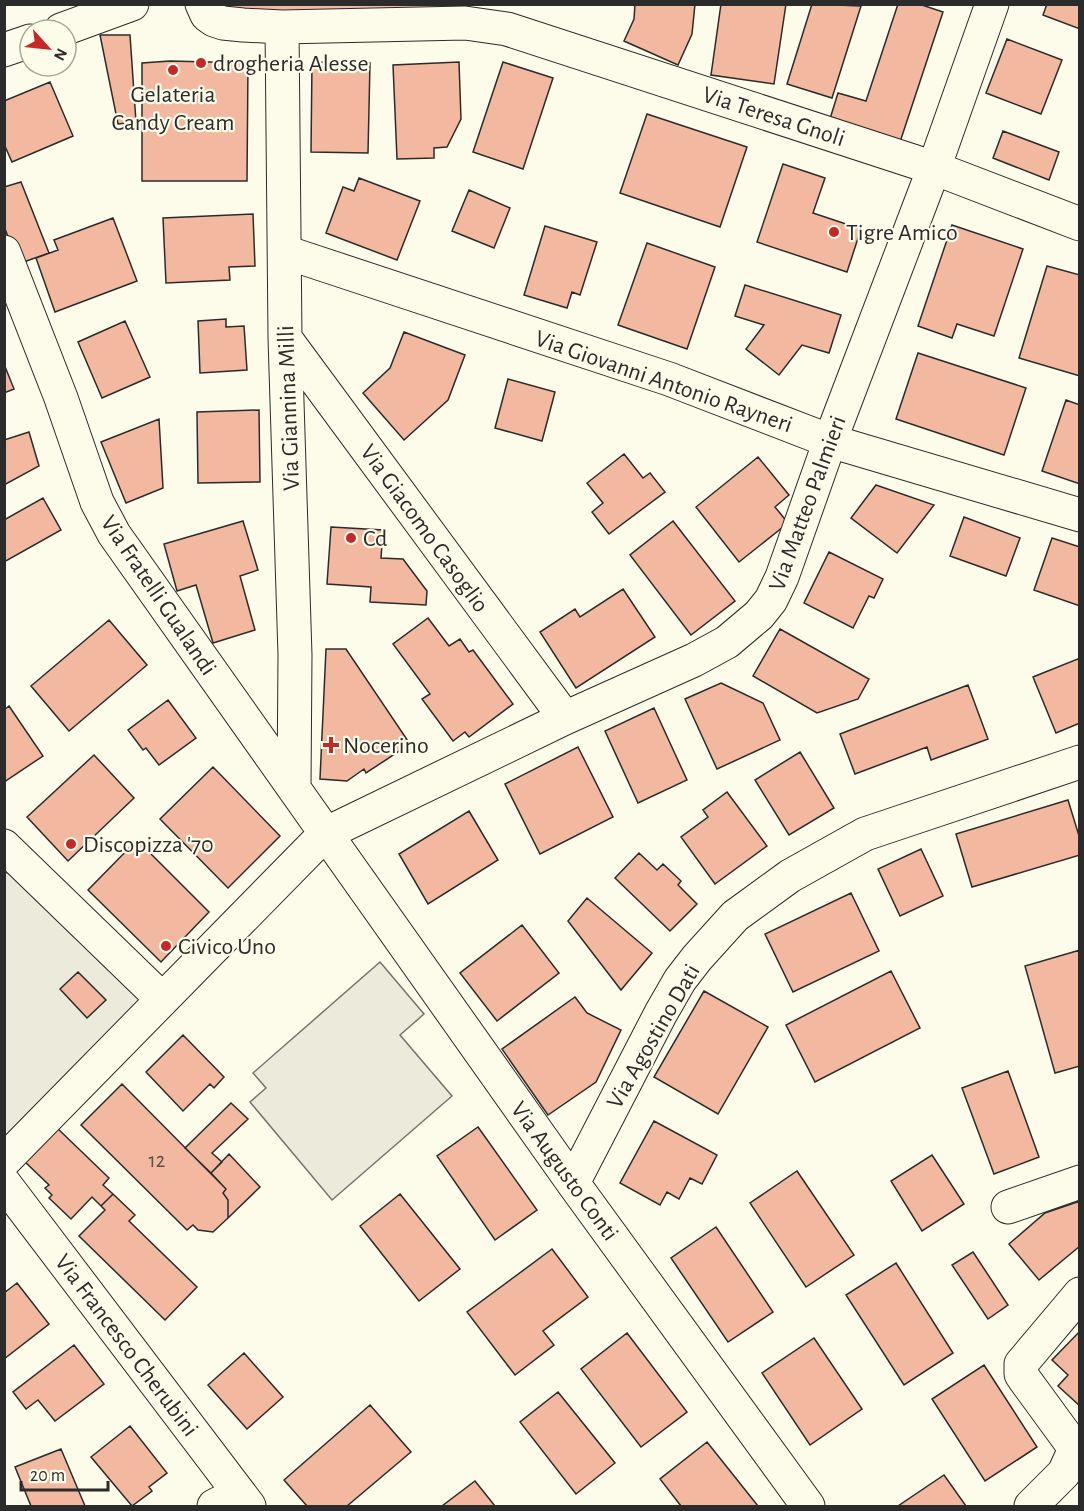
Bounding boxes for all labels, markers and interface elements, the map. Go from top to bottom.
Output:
north arrow [18,18,78,78]
text: N [51,46,70,63]
place label: drogheria Alesse [213,52,368,76]
marker: drogheria Alesse [194,56,208,70]
marker: Gelateria Candy Cream [166,63,180,77]
place label: Gelateria Candy Cream [111,83,235,135]
street label: Via Teresa Gnoli [700,83,848,151]
place label: Tigre Amico [846,221,958,245]
marker: Tigre Amico [827,225,841,239]
street label: Via Giannina Milli [274,325,304,491]
street label: Via Giovanni Antonio Rayneri [532,327,796,437]
street label: Via Matteo Palmieri [765,413,851,594]
street label: Via Giacomo Casoglio [355,440,493,617]
street label: Via Fratelli Gualandi [96,511,220,680]
place label: Cd [363,527,387,551]
marker: Cd [344,531,358,545]
place label: Nocerino [343,734,429,758]
marker: Nocerino [324,738,338,752]
place label: Discopizza '70 [83,833,214,857]
marker: Discopizza '70 [64,837,78,851]
place label: Civico Uno [178,935,276,959]
marker: Civico Uno [159,939,173,953]
street label: Via Agostino Dati [603,960,705,1113]
street label: Via Augusto Conti [506,1098,622,1246]
house number: 12 [149,1150,165,1171]
street label: Via Francesco Cherubini [50,1250,202,1441]
scale bar [21,1454,108,1492]
text: 20 m [30,1467,65,1485]

